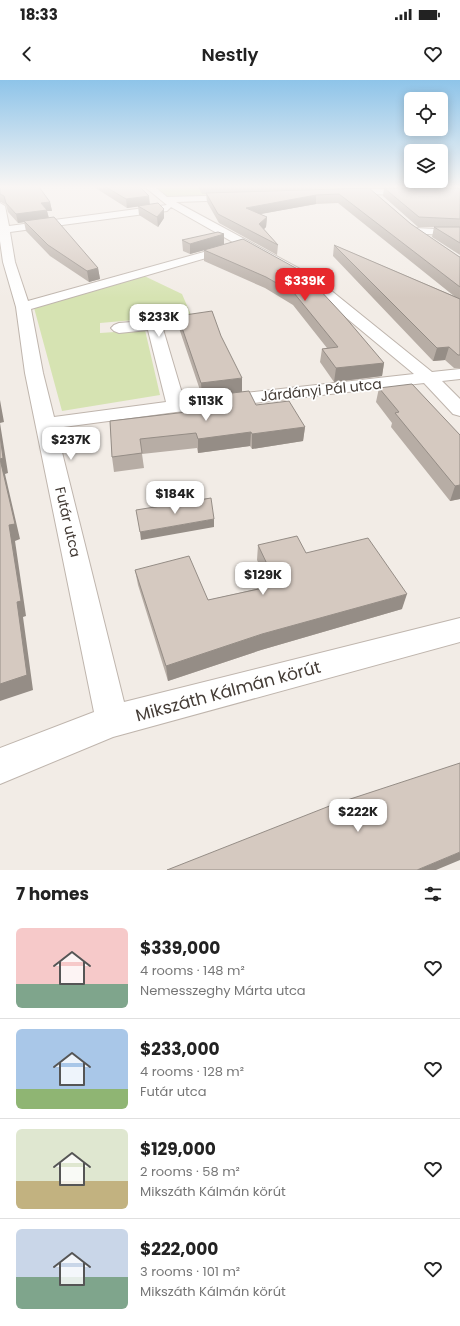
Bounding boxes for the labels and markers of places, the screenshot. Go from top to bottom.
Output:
pin: $339K [277,268,333,302]
pin: $233K [131,304,187,338]
pin: $113K [178,388,234,422]
pin: $237K [43,427,99,461]
pin: $184K [147,481,203,515]
pin: $129K [235,562,291,596]
pin: $222K [330,799,386,833]

